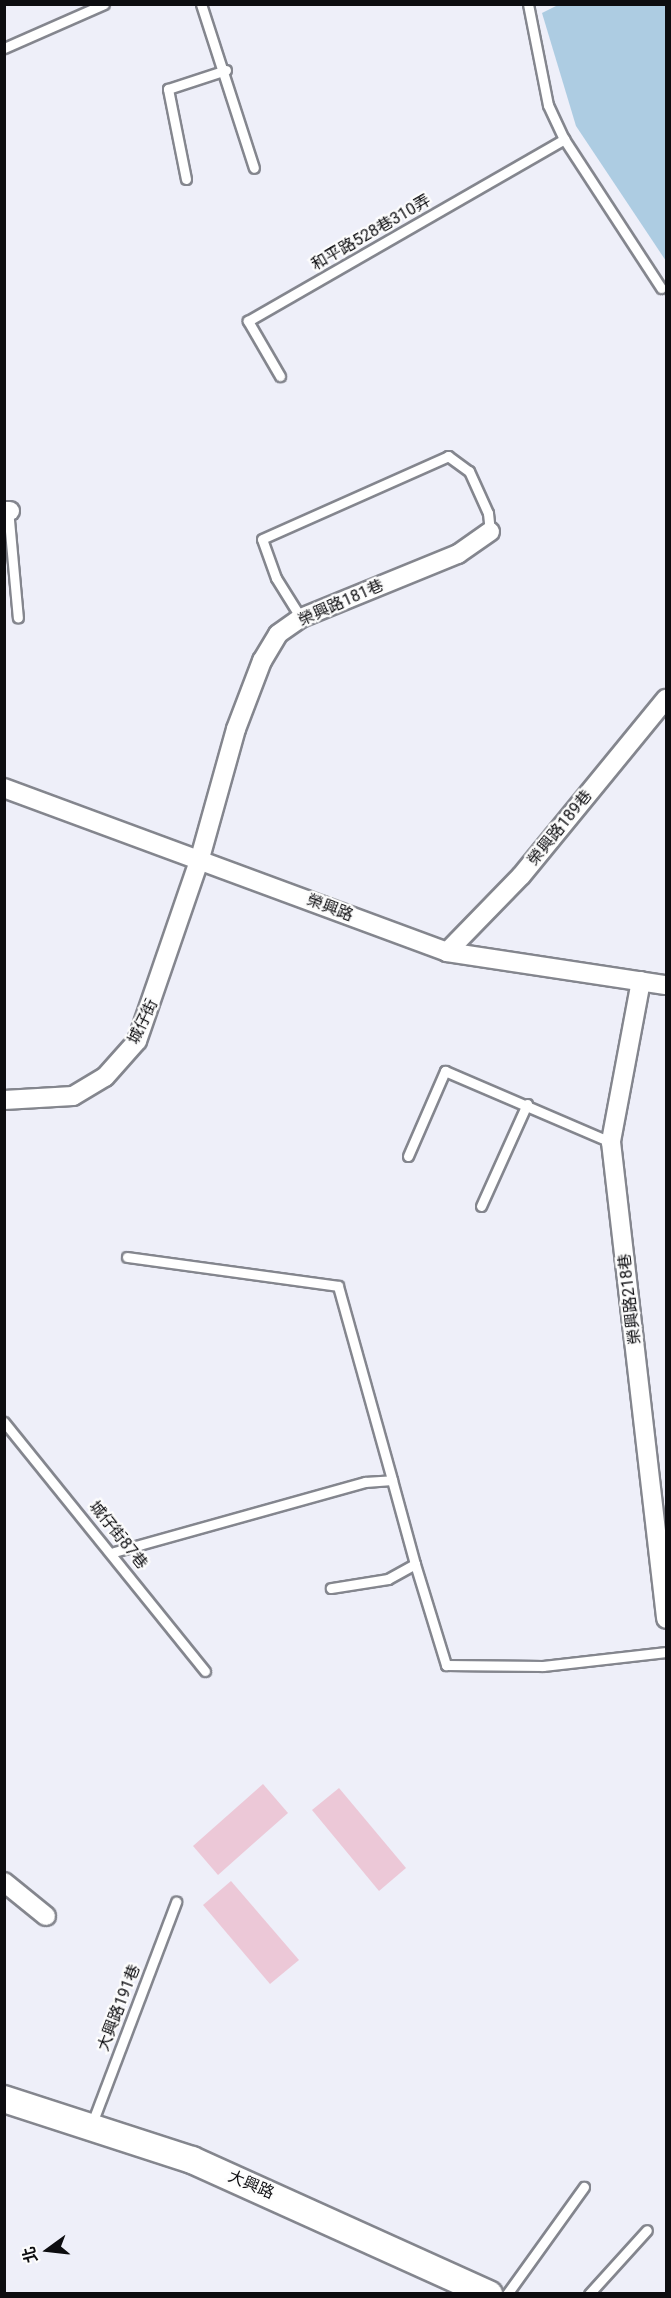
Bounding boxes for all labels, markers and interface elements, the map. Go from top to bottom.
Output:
street label: 和平路528巷310弄 [308,191,434,275]
street label: 榮興路181巷 [296,576,386,630]
street label: 榮興路189巷 [524,787,596,869]
street label: 榮興路 [304,890,356,926]
street label: 城仔街 [124,996,162,1048]
street label: 榮興路218巷 [615,1253,645,1345]
street label: 城仔街87巷 [85,1497,151,1573]
street label: 大興路191巷 [94,1962,144,2054]
street label: 大興路 [225,2167,277,2203]
north arrow [18,2220,78,2280]
text: 北 [19,2245,41,2265]

